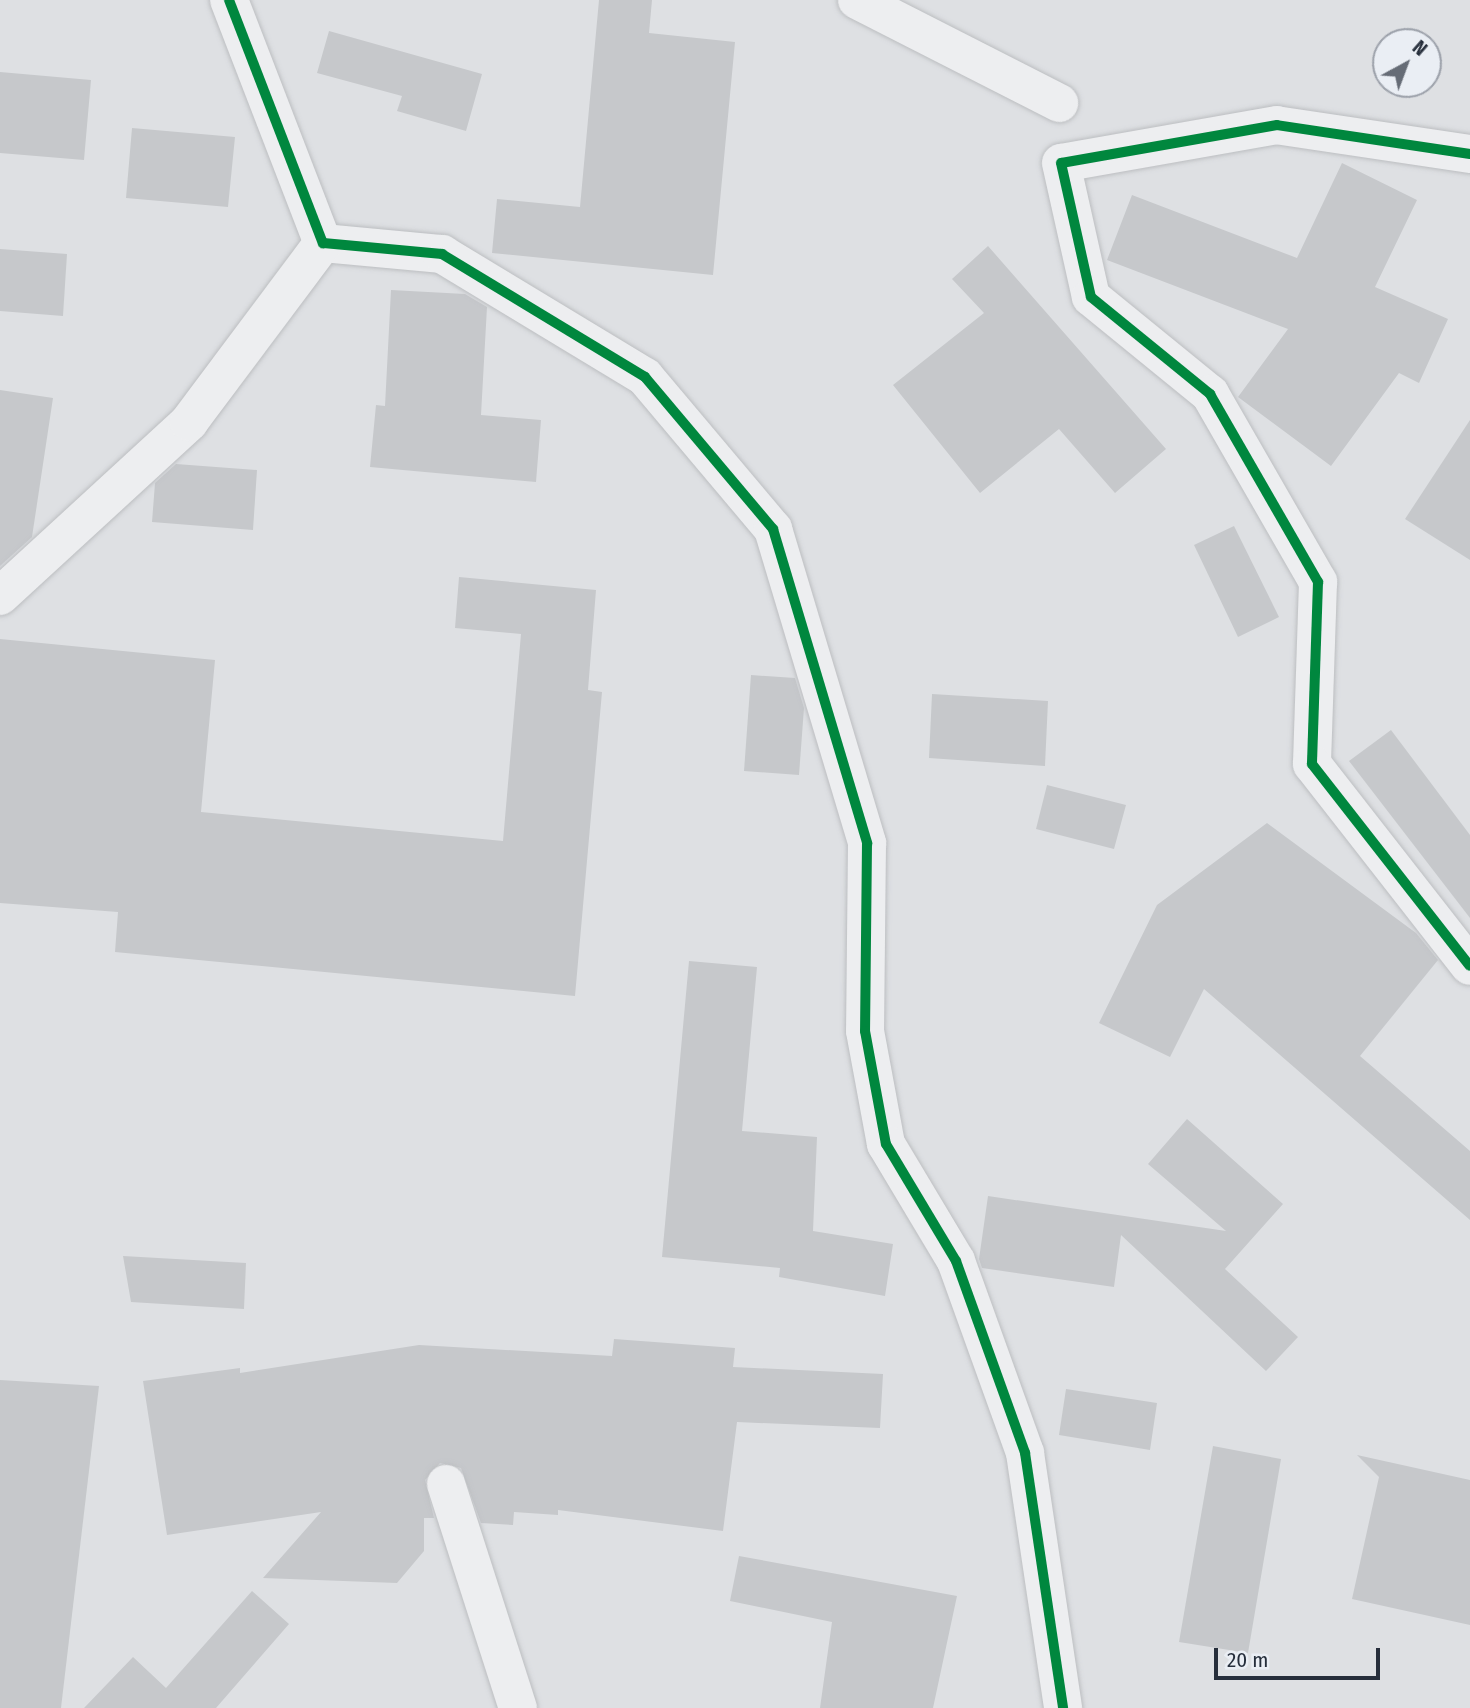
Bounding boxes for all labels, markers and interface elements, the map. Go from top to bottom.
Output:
north arrow [1372,28,1442,98]
text: N [1408,36,1432,61]
scale bar [1218,1634,1384,1678]
text: 20 m [1227,1647,1268,1673]

